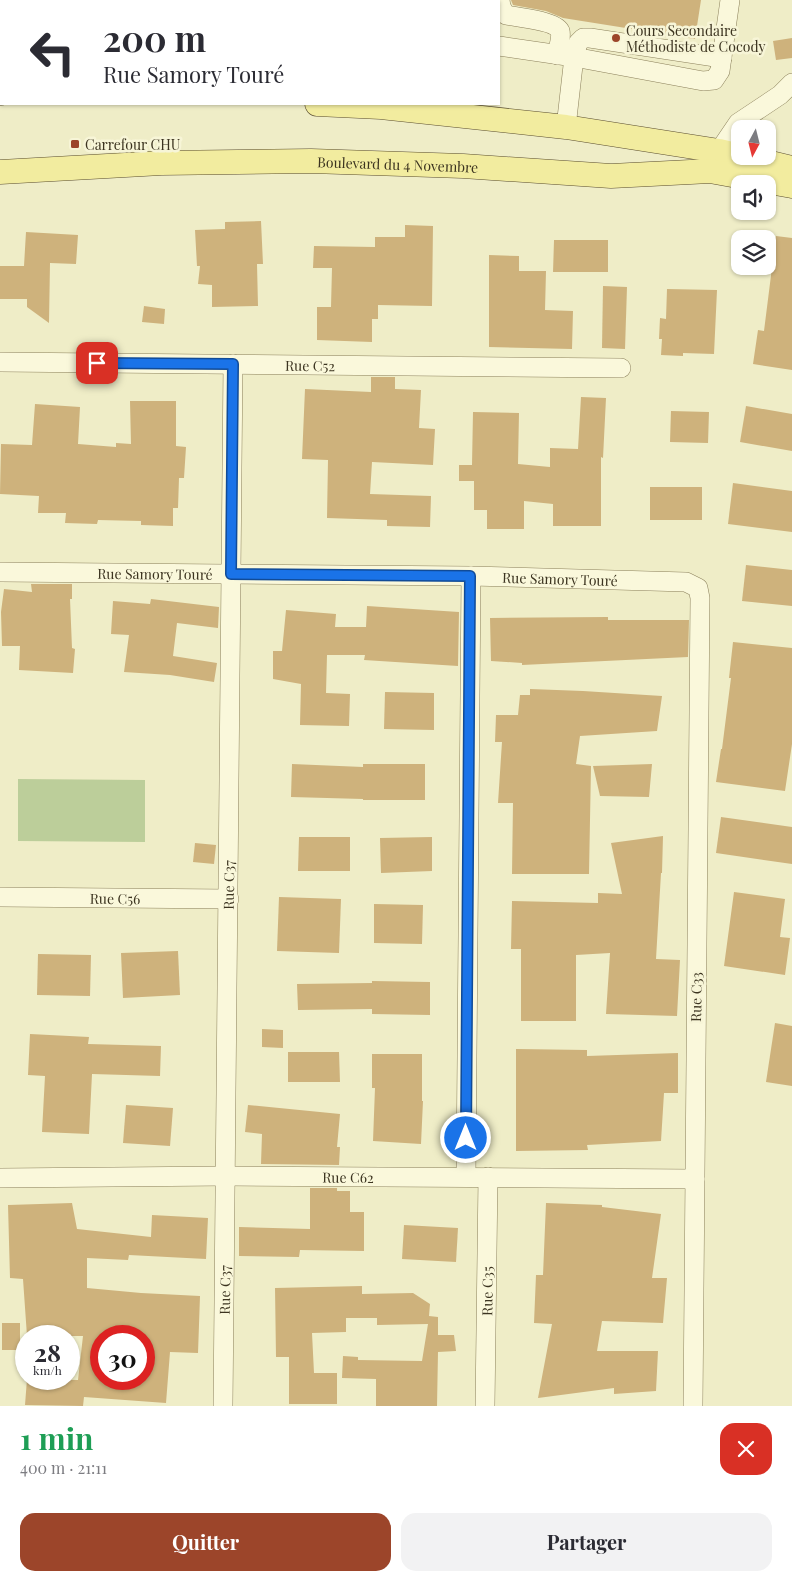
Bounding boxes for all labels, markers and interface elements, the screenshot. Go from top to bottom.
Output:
text: 200 m [103,14,206,61]
icon: left [20,20,85,85]
place label: Cours Secondaire Méthodiste de Cocody [626,21,766,56]
marker: Cours Secondaire Méthodiste de Cocody [610,32,622,44]
text: Rue Samory Touré [103,59,284,89]
north arrow [731,120,776,165]
map controls [731,120,776,275]
place label: Carrefour CHU [85,135,181,154]
marker: Carrefour CHU [69,138,81,150]
street label: Boulevard du 4 Novembre [317,152,479,177]
button: sound [731,175,776,220]
button: layers [731,230,776,275]
pin [76,342,118,384]
icon: arrive [83,349,111,377]
street label: Rue C52 [285,355,335,375]
street label: Rue Samory Touré [97,563,213,583]
street label: Rue Samory Touré [502,567,618,590]
street label: Rue C37 [218,860,238,910]
street label: Rue C56 [90,888,140,908]
street label: Rue C33 [686,972,706,1022]
position arrow [439,1111,491,1163]
street label: Rue C62 [322,1167,374,1186]
street label: Rue C37 [214,1265,234,1315]
street label: Rue C35 [477,1266,496,1316]
speed limit sign: 30 [90,1325,155,1390]
text: 28 [34,1335,61,1368]
text: km/h [33,1362,62,1378]
text: 1 min [20,1418,94,1458]
button: close [720,1423,772,1475]
text: 400 m · 21:11 [20,1457,107,1478]
button: Quitter [20,1513,391,1571]
button: Partager [401,1513,772,1571]

